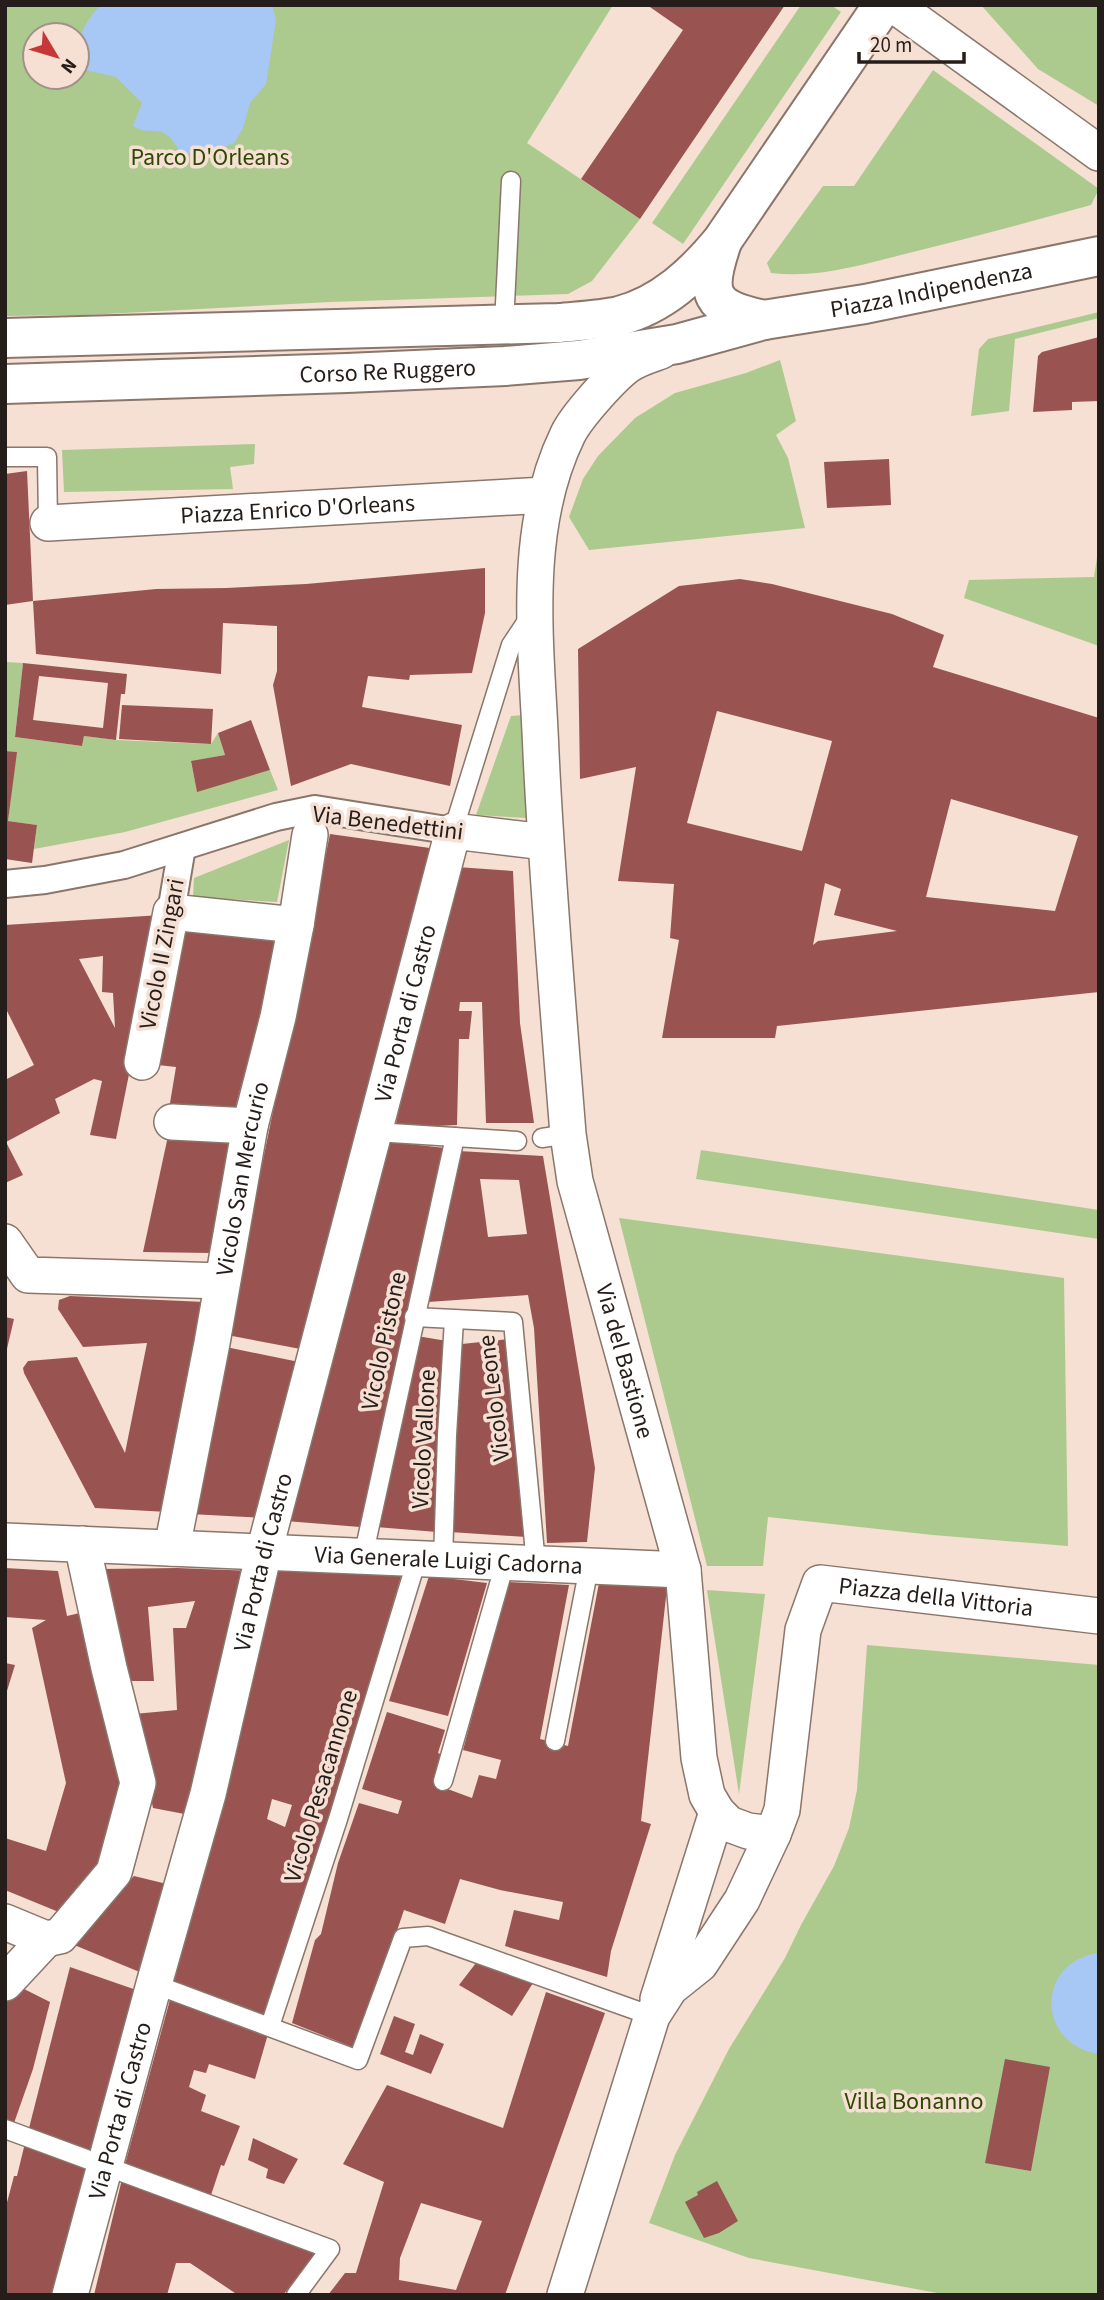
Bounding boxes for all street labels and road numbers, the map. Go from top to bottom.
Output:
street label: Piazza Indipendenza [828,253,1035,327]
street label: Corso Re Ruggero [299,350,477,392]
street label: Piazza Enrico D'Orleans [179,485,416,533]
street label: Via Benedettini [310,796,466,850]
street label: Vicolo II Zingari [130,876,194,1032]
street label: Via Porta di Castro [365,920,445,1106]
street label: Vicolo San Mercurio [207,1078,278,1279]
street label: Vicolo Pistone [352,1269,416,1413]
street label: Via del Bastione [587,1280,663,1443]
street label: Vicolo Leone [469,1333,519,1463]
street label: Vicolo Vallone [403,1368,445,1510]
street label: Via Porta di Castro [224,1469,302,1655]
street label: Via Generale Luigi Cadorna [314,1537,584,1583]
street label: Piazza della Vittoria [837,1568,1035,1626]
street label: Vicolo Pesacannone [275,1685,367,1887]
street label: Via Porta di Castro [79,2018,161,2203]

